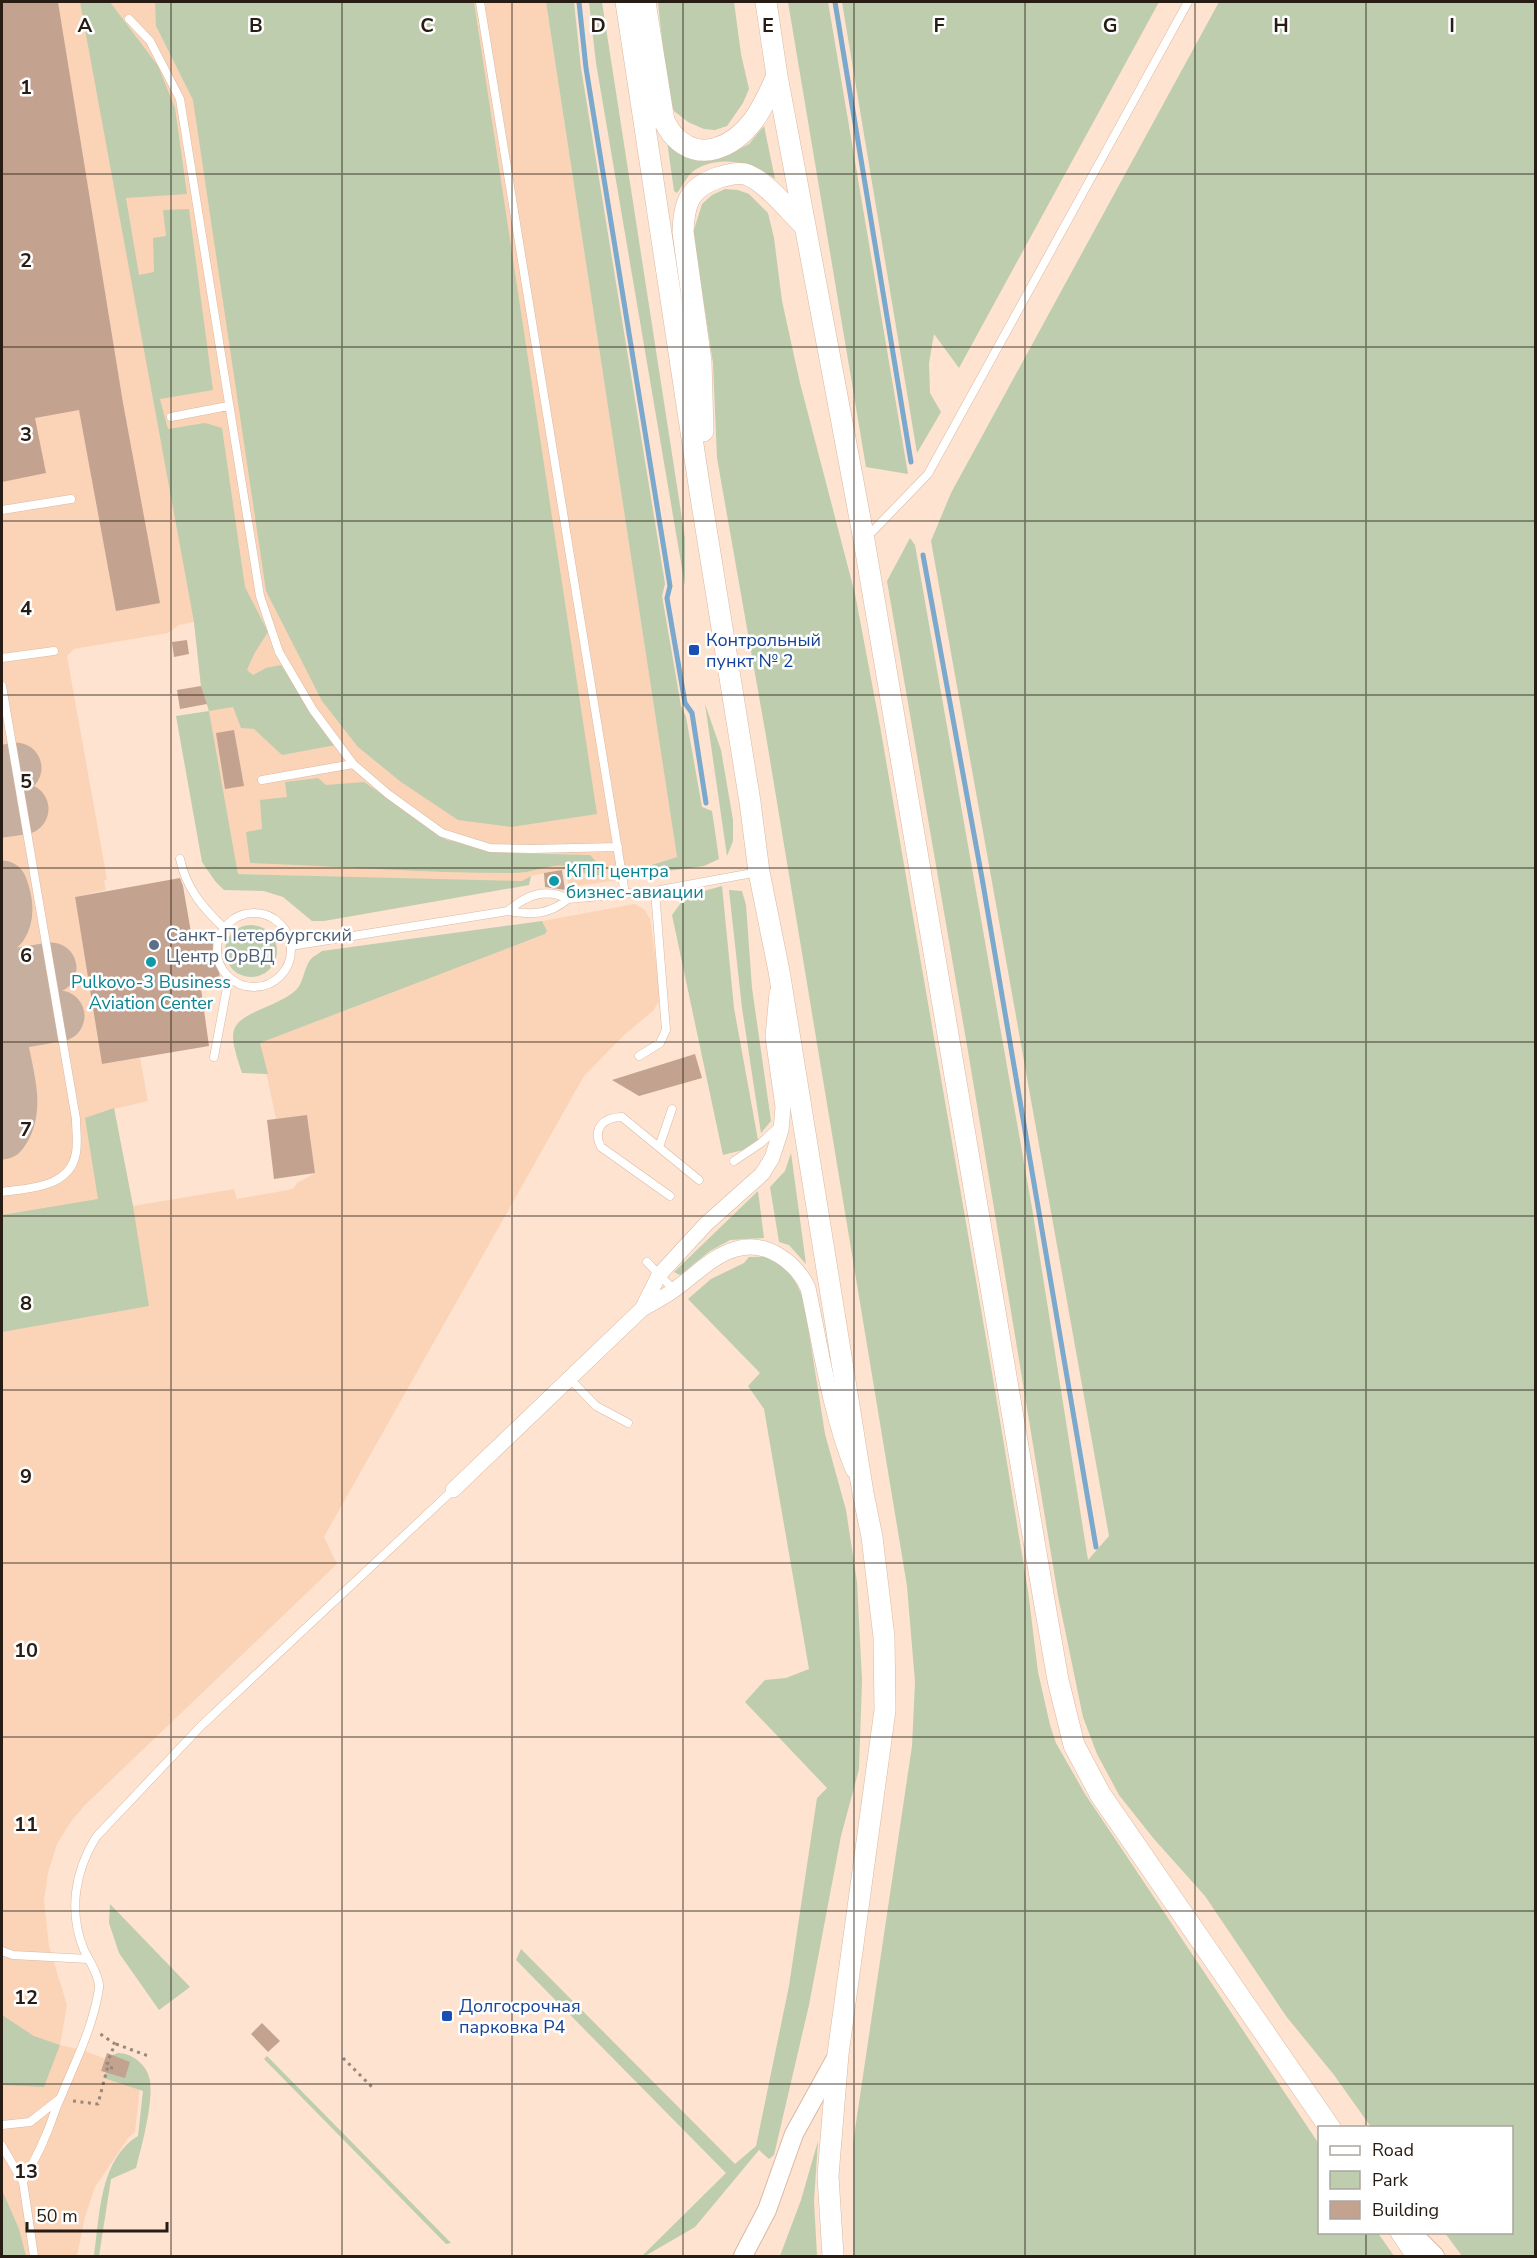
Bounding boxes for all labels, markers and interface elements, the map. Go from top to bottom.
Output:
text: A [78,12,93,39]
text: B [249,12,263,39]
text: C [420,12,434,39]
text: D [590,12,606,39]
text: E [762,12,774,39]
text: F [933,12,945,39]
text: G [1103,12,1117,39]
text: H [1273,12,1289,39]
text: I [1449,12,1455,39]
text: 1 [20,74,32,101]
text: 2 [20,247,32,274]
text: 3 [20,421,32,448]
text: 4 [20,595,32,622]
place label: Контрольный пункт № 2 [706,628,821,673]
marker: Контрольный пункт № 2 [687,643,701,657]
text: 5 [20,768,32,795]
place label: КПП центра бизнес-авиации [566,859,704,904]
marker: КПП центра бизнес-авиации [547,874,561,888]
place label: Санкт-Петербургский Центр ОрВД [166,923,352,968]
marker: Санкт-Петербургский Центр ОрВД [147,938,161,952]
text: 6 [20,942,32,969]
marker: Pulkovo-3 Business Aviation Center [144,955,158,969]
place label: Pulkovo-3 Business Aviation Center [71,970,231,1015]
text: 7 [20,1116,32,1143]
text: 8 [20,1290,32,1317]
text: 9 [20,1463,32,1490]
text: 10 [14,1637,38,1664]
text: 11 [14,1811,38,1838]
text: 12 [14,1984,38,2011]
place label: Долгосрочная парковка P4 [459,1994,581,2039]
marker: Долгосрочная парковка P4 [440,2009,454,2023]
legend [1318,2126,1513,2234]
text: Road [1372,2138,1414,2162]
text: 13 [14,2158,38,2185]
text: Park [1372,2168,1409,2192]
scale bar [27,2195,166,2233]
text: Building [1372,2198,1439,2222]
text: 50 m [36,2204,78,2228]

